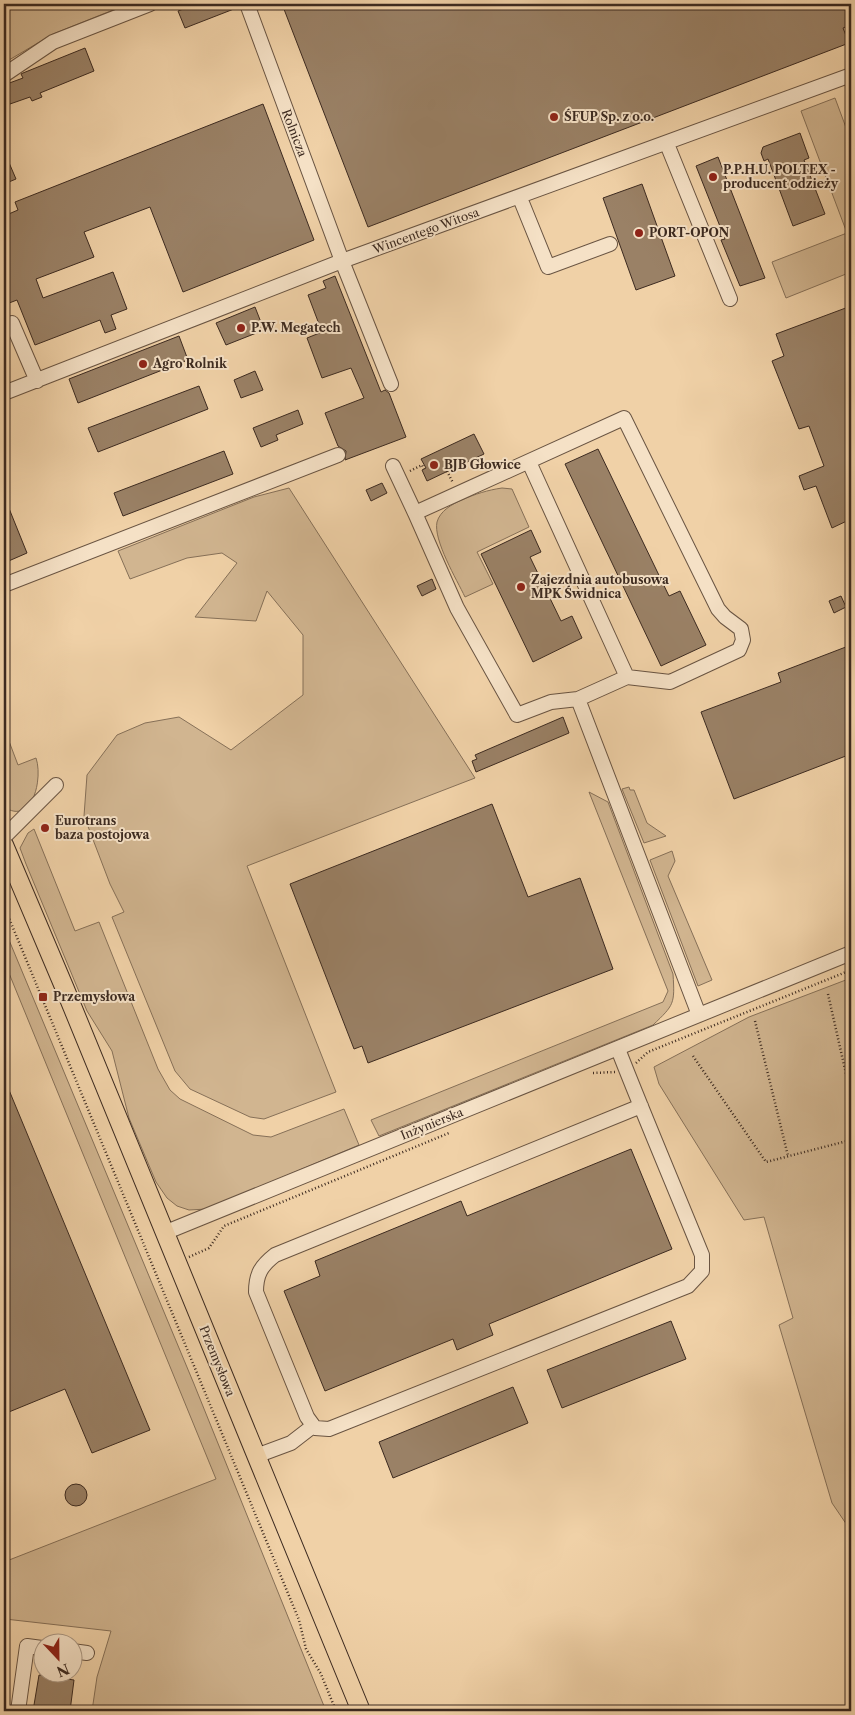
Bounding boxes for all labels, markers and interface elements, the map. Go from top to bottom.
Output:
street label: Rolnicza [279,107,311,159]
place label: ŚFUP Sp. z o.o. [564,108,654,124]
marker: ŚFUP Sp. z o.o. [548,111,560,123]
place label: P.P.H.U. POLTEX - producent odzieży [723,162,839,191]
marker: P.P.H.U. POLTEX - producent odzieży [707,171,719,183]
street label: Wincentego Witosa [370,204,482,257]
place label: PORT-OPON [649,225,730,240]
marker: PORT-OPON [633,227,645,239]
place label: P.W. Megatech [251,320,342,335]
marker: P.W. Megatech [235,322,247,334]
place label: Agro Rolnik [152,356,228,371]
marker: Agro Rolnik [137,358,149,370]
place label: BJB Głowice [444,457,521,472]
marker: BJB Głowice [428,459,440,471]
place label: Zajezdnia autobusowa MPK Świdnica [531,572,670,601]
marker: Zajezdnia autobusowa MPK Świdnica [515,581,527,593]
place label: Eurotrans baza postojowa [54,813,150,842]
marker: Eurotrans baza postojowa [39,822,51,834]
place label: Przemysłowa [53,989,136,1004]
marker: Przemysłowa [37,991,49,1003]
street label: Inżynierska [398,1104,466,1143]
street label: Przemysłowa [196,1323,239,1399]
north arrow [32,1632,82,1682]
text: N [54,1659,72,1681]

